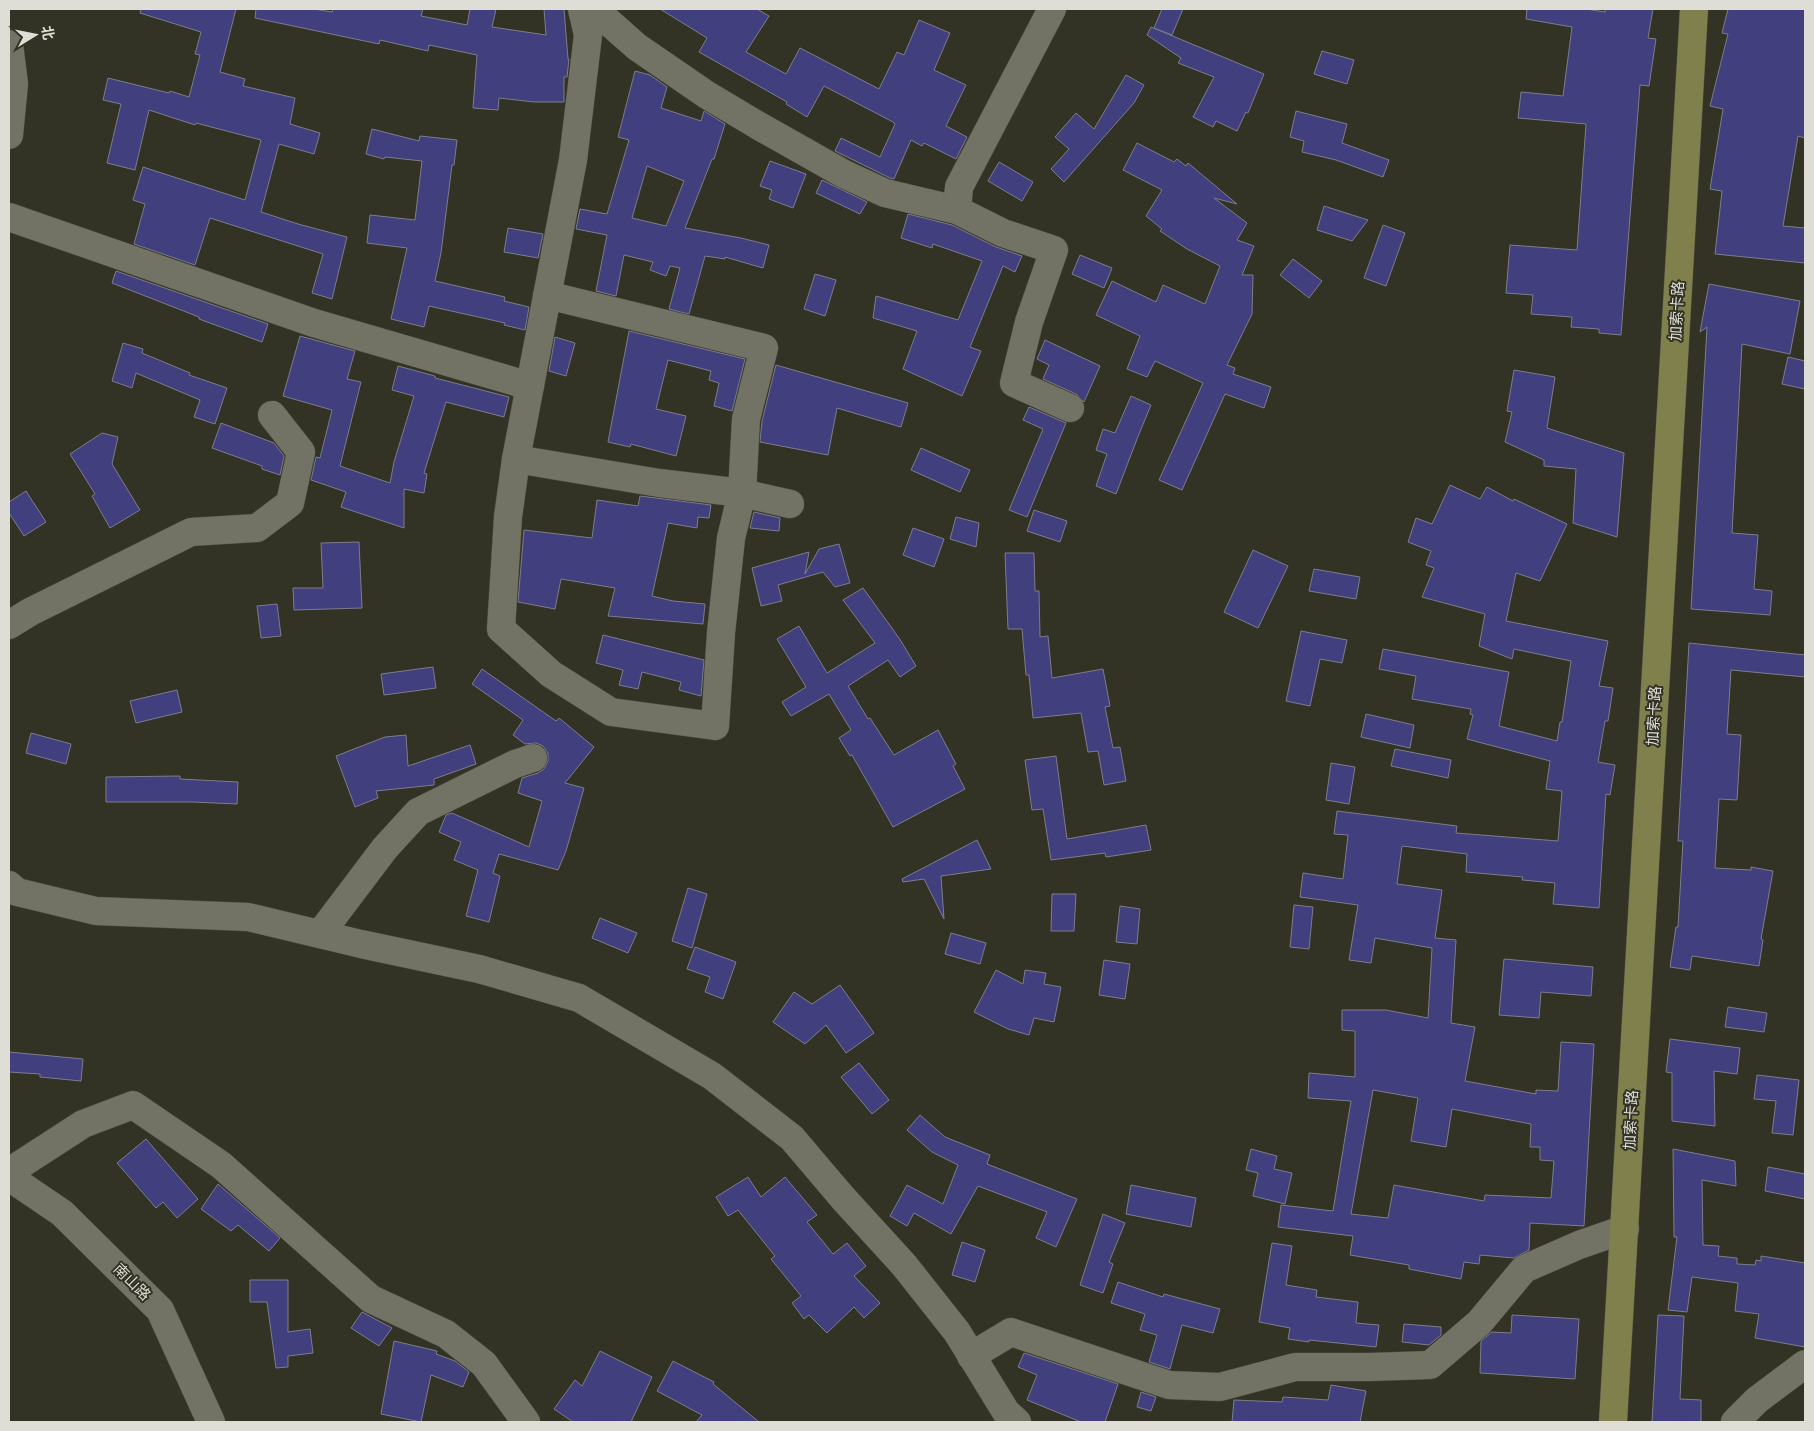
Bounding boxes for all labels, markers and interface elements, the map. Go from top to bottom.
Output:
north arrow [10,10,60,60]
text: 北 [38,24,58,41]
street label: 加索卡路 [1665,281,1688,341]
street label: 加索卡路 [1642,686,1665,746]
street label: 加索卡路 [1619,1090,1642,1150]
street label: 南山路 [110,1259,155,1304]

